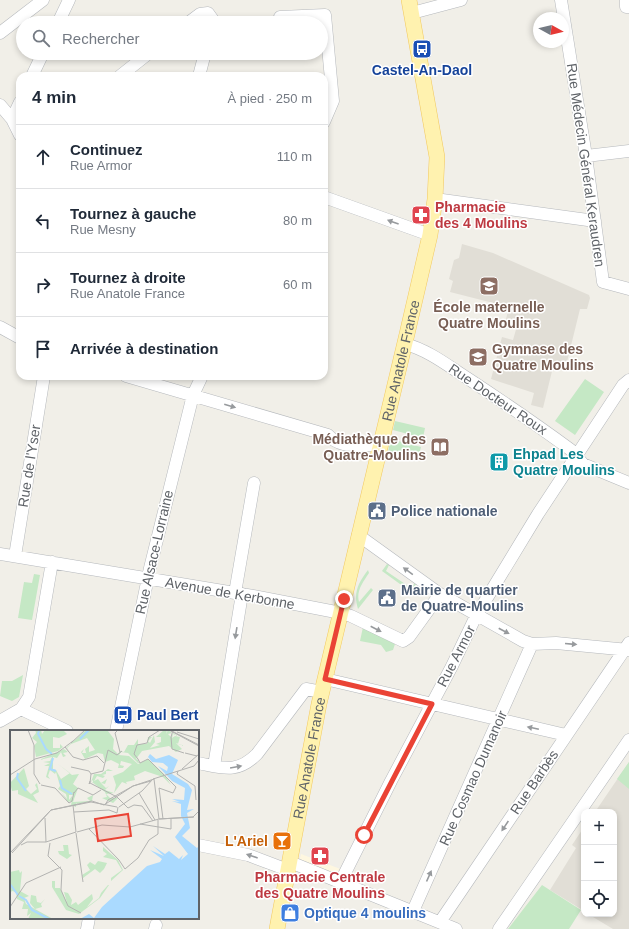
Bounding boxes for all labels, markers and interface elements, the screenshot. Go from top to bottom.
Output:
north arrow [533,12,569,48]
search box [16,16,328,60]
icon: search [30,27,52,49]
text: Rechercher [62,30,140,47]
bus stop icon: Castel-An-Daol [411,38,433,60]
place label: Castel-An-Daol [372,62,472,78]
street label: Rue Médecin Général Keraudren [564,62,608,268]
text: 4 min [32,88,76,107]
text: À pied · 250 m [227,91,312,106]
text: Continuez [70,141,143,158]
icon: ahead [32,146,54,168]
text: 110 m [277,149,312,164]
text: Rue Armor [70,158,132,173]
place label: Pharmacie des 4 Moulins [435,199,528,231]
pharmacy icon: Pharmacie des 4 Moulins [410,204,432,226]
text: Tournez à gauche [70,205,196,222]
icon: left [32,210,54,232]
text: 80 m [283,213,312,228]
one-way arrow [386,219,398,225]
text: Rue Mesny [70,222,136,237]
text: Tournez à droite [70,269,186,286]
icon: right [32,274,54,296]
school or university icon: École maternelle Quatre Moulins [478,275,500,297]
text: 60 m [283,277,312,292]
text: Rue Anatole France [70,286,185,301]
street label: Rue Anatole France [379,298,423,423]
place label: École maternelle Quatre Moulins [433,299,545,331]
icon: arrive [32,338,54,360]
text: Arrivée à destination [70,340,218,357]
place label: Gymnase des Quatre Moulins [492,341,594,373]
school or university icon: Gymnase des Quatre Moulins [467,346,489,368]
street label: Rue Docteur Roux [446,360,550,438]
one-way arrow [225,403,237,409]
street label: Rue de l'Yser [15,423,43,509]
place label: Médiathèque des Quatre-Moulins [312,431,426,463]
library icon: Médiathèque des Quatre-Moulins [429,436,451,458]
place label: Ehpad Les Quatre Moulins [513,446,615,478]
building icon: Ehpad Les Quatre Moulins [488,451,510,473]
street label: Rue Alsace-Lorraine [132,488,176,616]
public building icon: Police nationale [366,500,388,522]
place label: Police nationale [391,503,498,519]
one-way arrow [403,567,414,575]
street label: Avenue de Kerbonne [164,574,296,612]
place label: Mairie de quartier de Quatre-Moulins [401,582,524,614]
public building icon: Mairie de quartier de Quatre-Moulins [376,587,398,609]
route end [335,590,353,608]
street label: Rue Armor [434,622,478,689]
one-way arrow [371,625,382,632]
one-way arrow [233,626,239,639]
one-way arrow [498,627,510,634]
one-way arrow [565,641,577,648]
street label: Rue Anatole France [290,695,328,820]
bus stop icon: Paul Bert [112,704,134,726]
place label: Paul Bert [137,707,199,723]
street label: Rue Cosmao Dumanoir [436,708,510,848]
one-way arrow [526,725,539,731]
inset map [10,730,199,919]
street label: Rue Barbès [507,747,561,817]
one-way arrow [230,763,243,769]
map controls [581,809,617,917]
button: + [581,809,617,845]
one-way arrow [501,821,509,831]
route start [355,826,373,844]
bar icon: L'Ariel [271,830,293,852]
place label: L'Ariel [225,833,268,849]
pharmacy icon: Pharmacie Centrale des Quatre Moulins [309,845,331,867]
button: − [581,845,617,881]
one-way arrow [245,853,257,859]
place label: Pharmacie Centrale des Quatre Moulins [255,869,386,901]
one-way arrow [426,870,432,881]
button: locate [581,881,617,917]
shop icon: Optique 4 moulins [279,902,301,924]
place label: Optique 4 moulins [304,905,426,921]

